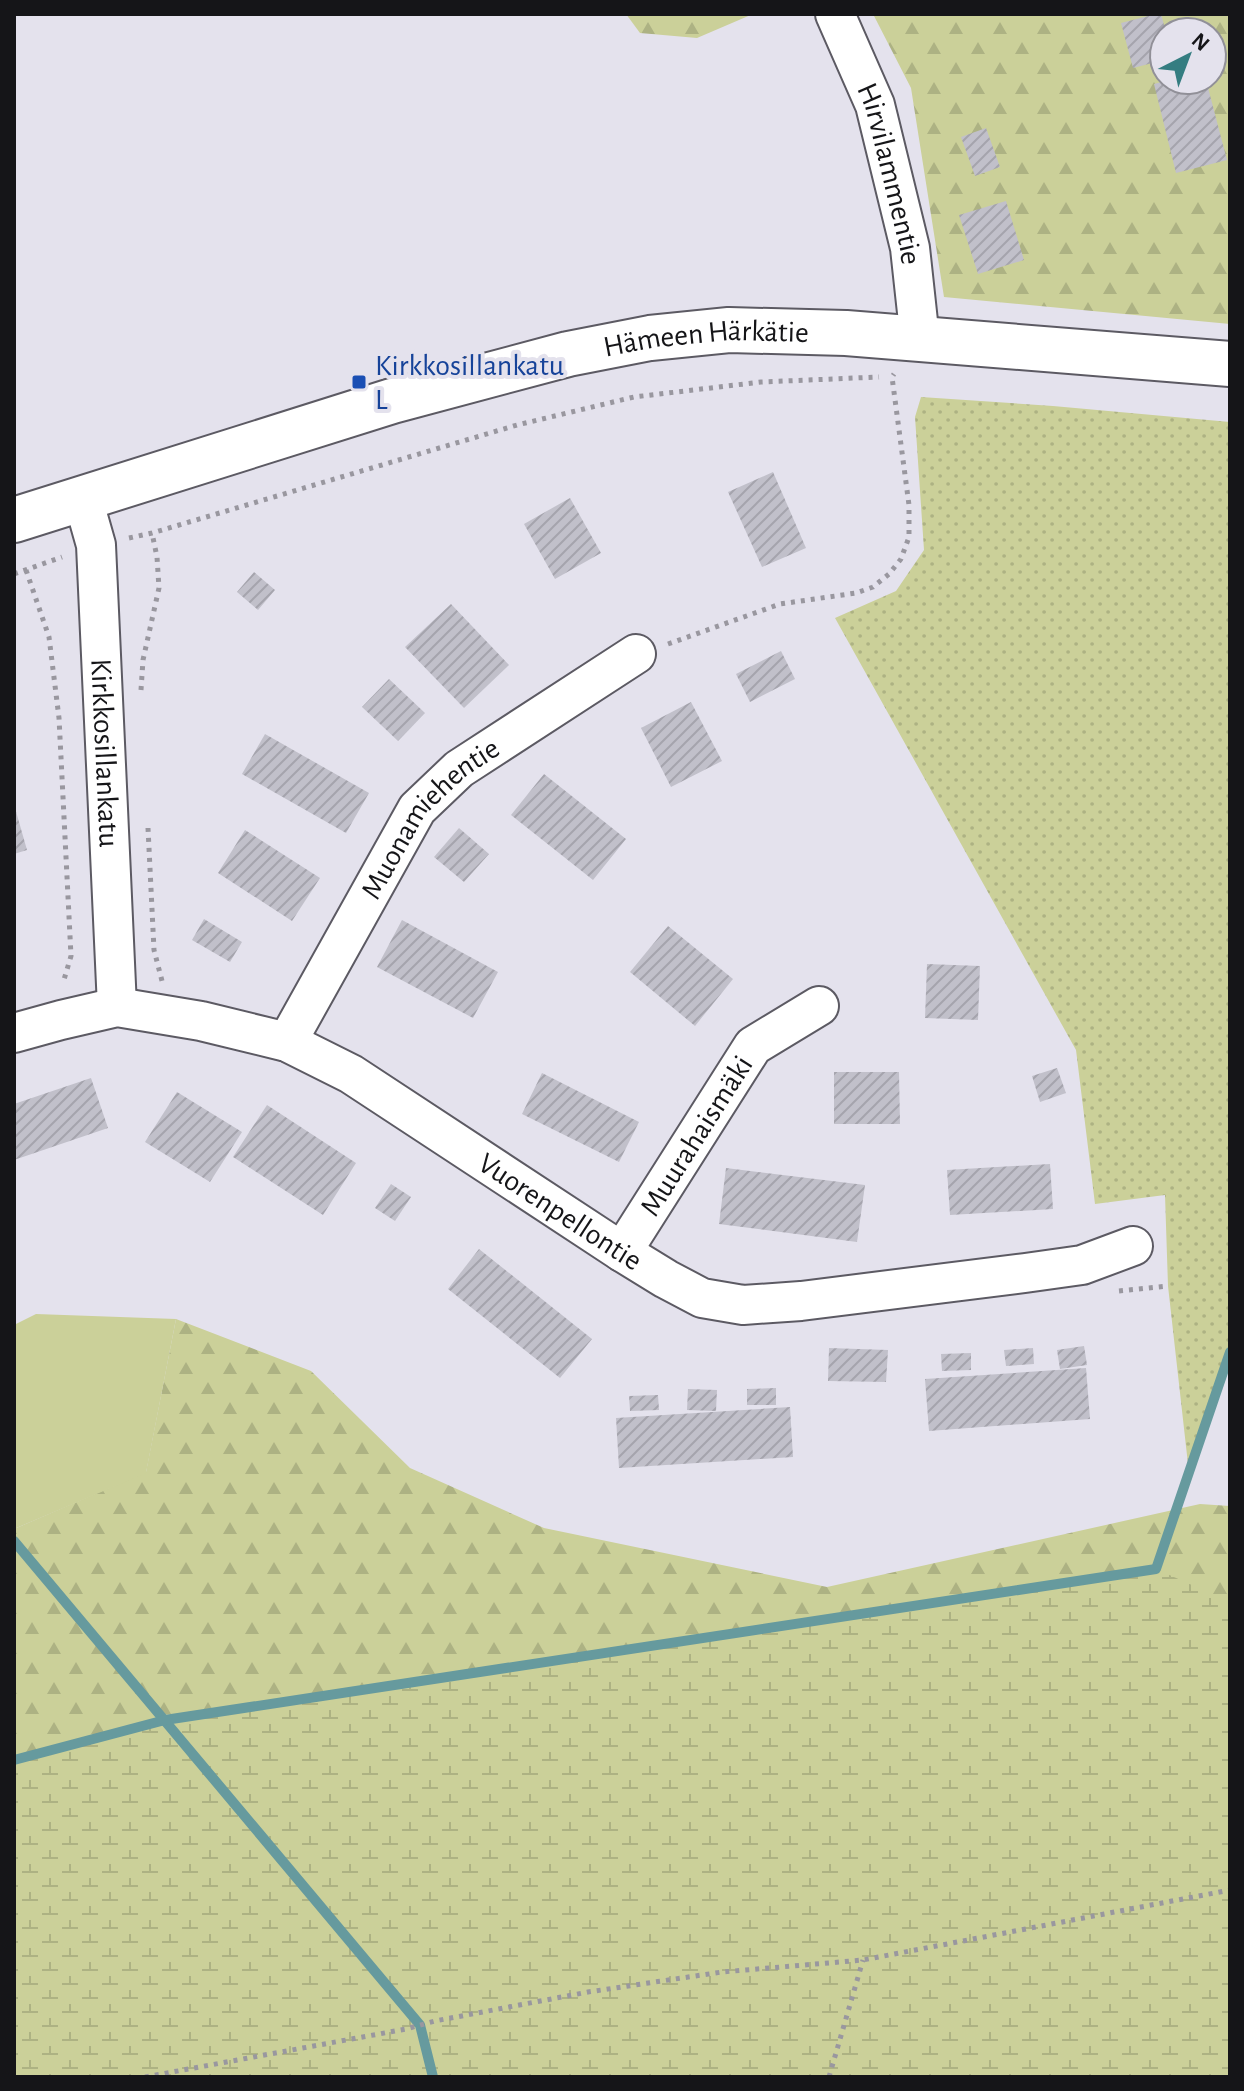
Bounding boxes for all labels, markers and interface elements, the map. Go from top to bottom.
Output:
north arrow [1148,16,1228,96]
text: N [1188,29,1214,55]
street label: Hirvilammentie [851,79,926,266]
street label: Hämeen Härkätie [601,316,809,363]
place label: Kirkkosillankatu L [375,351,564,415]
marker: Kirkkosillankatu L [350,373,368,391]
street label: Kirkkosillankatu [85,658,124,848]
street label: Muonamiehentie [356,733,505,904]
street label: Muurahaismäki [635,1051,759,1221]
street label: Vuorenpellontie [473,1148,647,1276]

